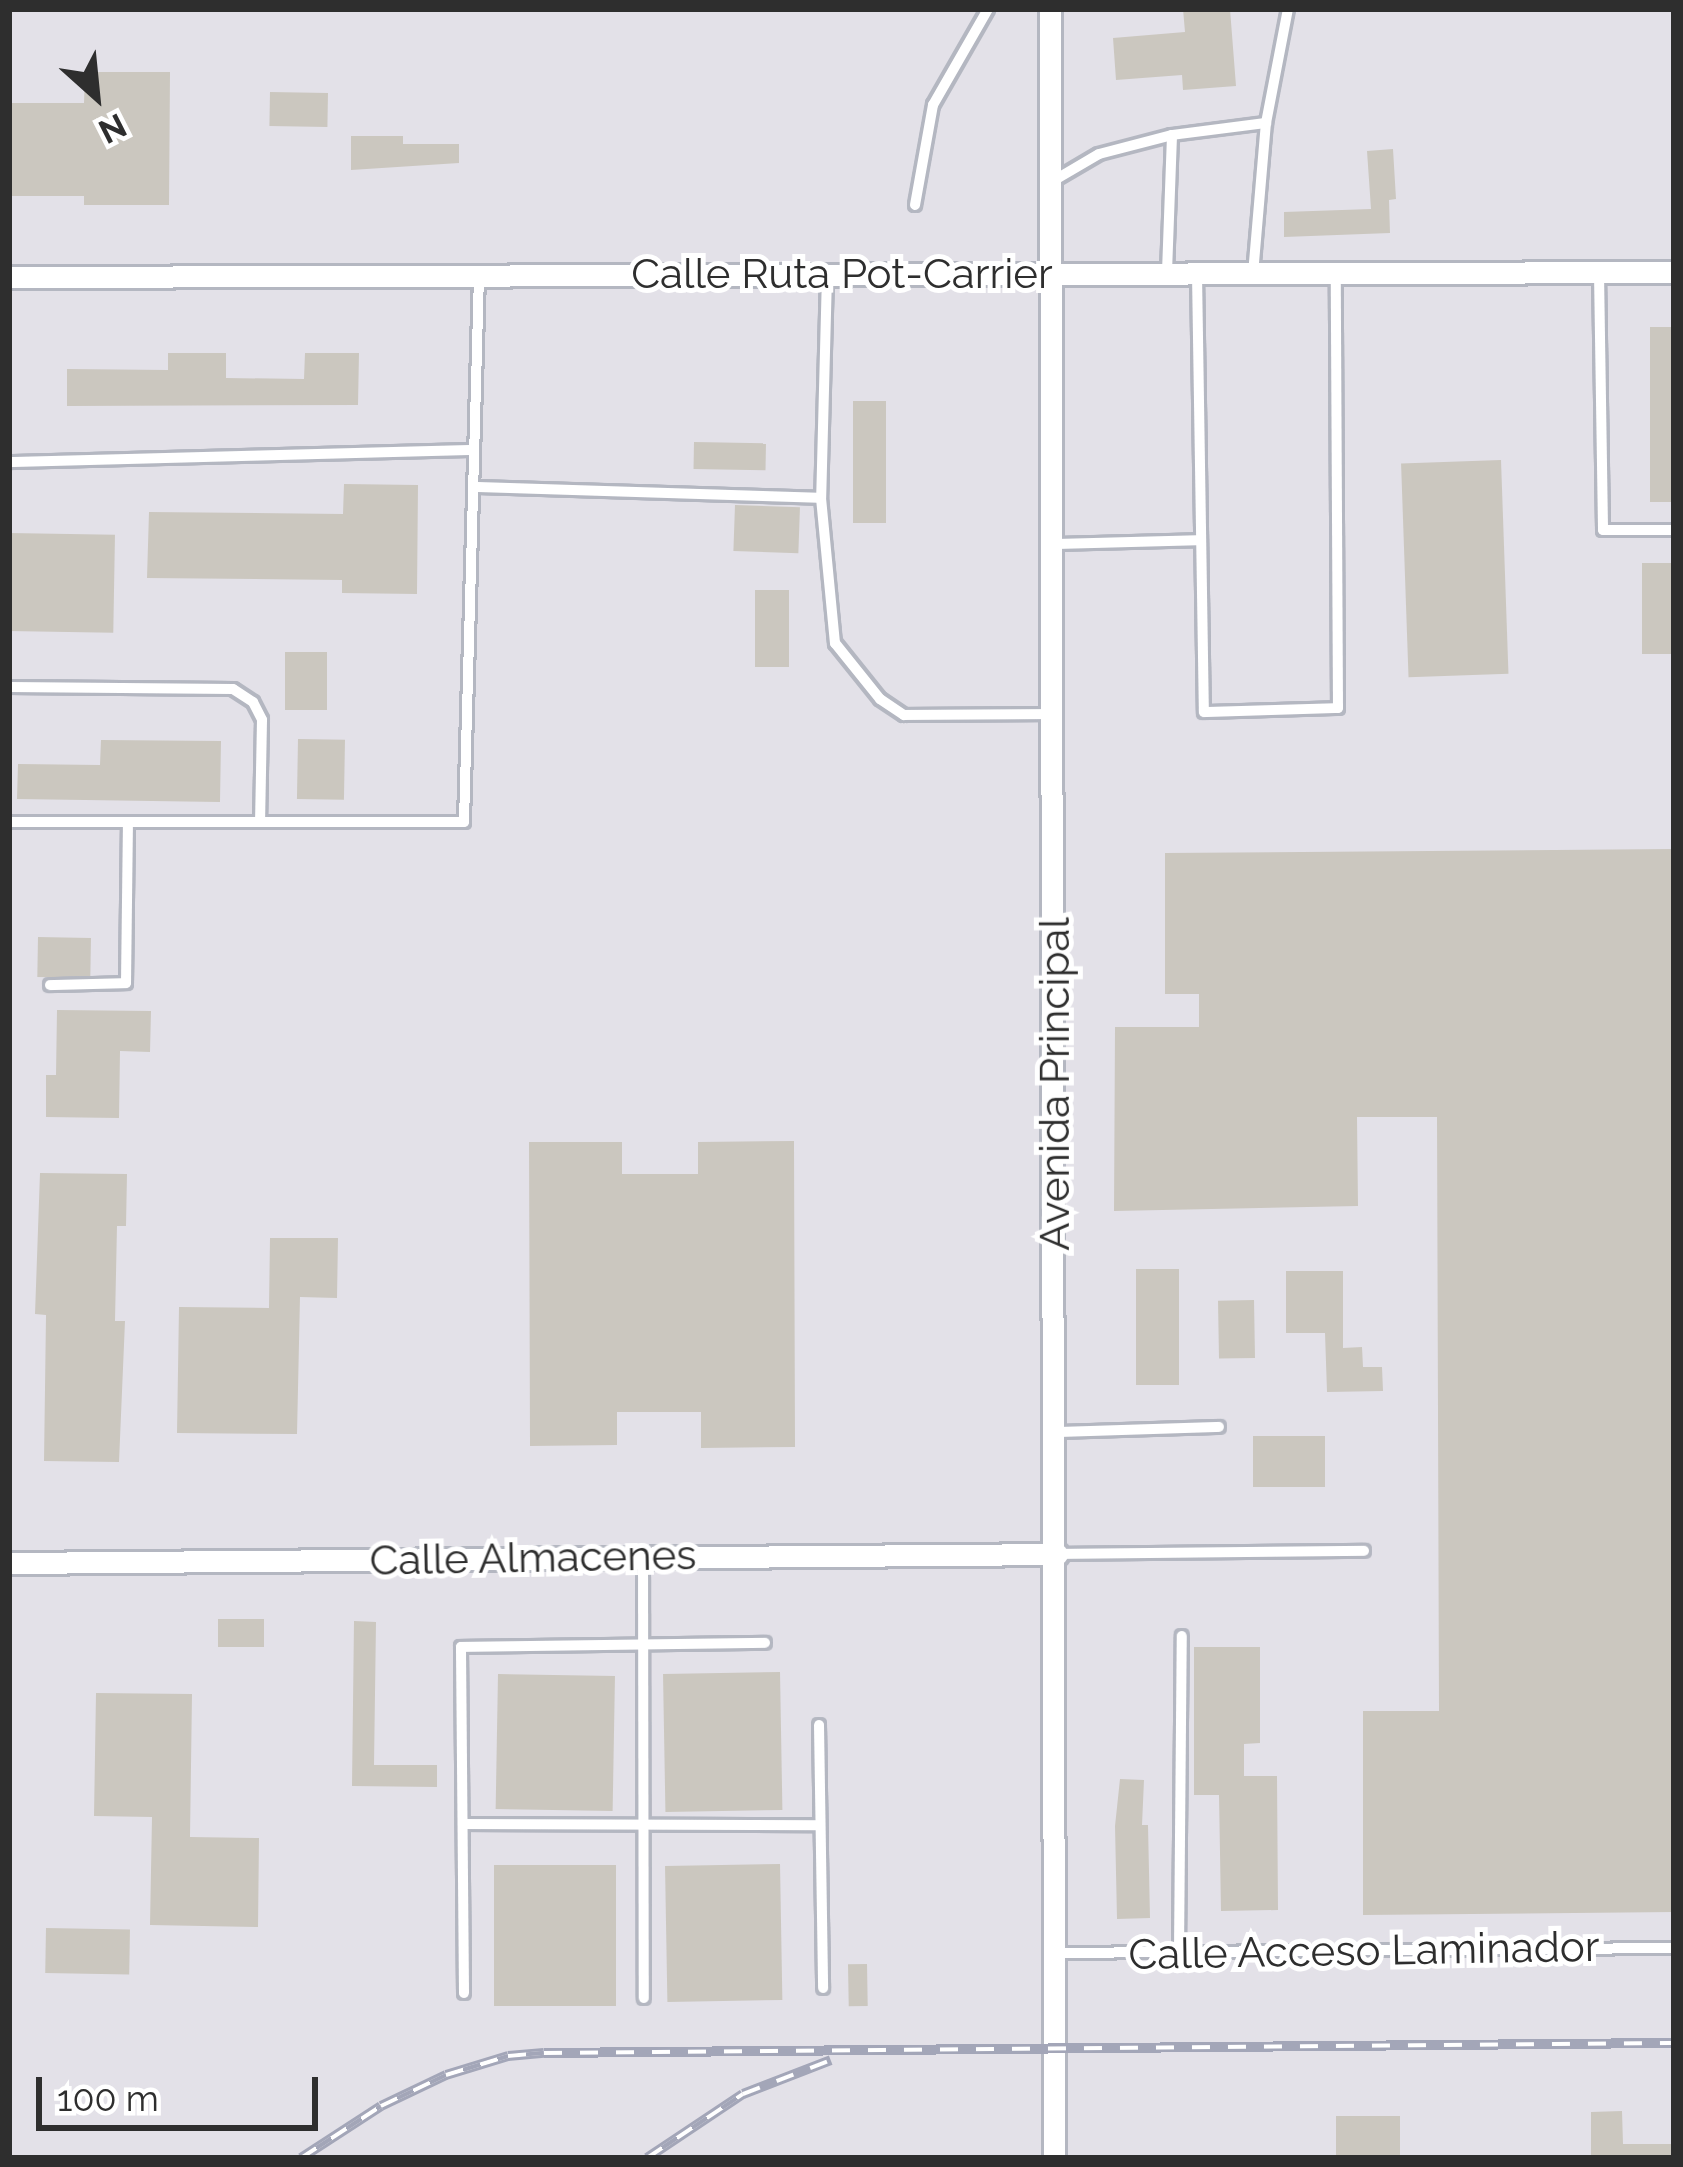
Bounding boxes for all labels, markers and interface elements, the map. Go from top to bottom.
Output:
north arrow [36,36,156,156]
text: N [92,105,133,152]
street label: Calle Ruta Pot-Carrier [631,249,1053,299]
street label: Avenida Principal [1030,917,1080,1251]
street label: Calle Almacenes [369,1530,697,1586]
street label: Calle Acceso Laminador [1127,1922,1601,1980]
scale bar [42,2053,324,2127]
text: 100 m [57,2077,159,2119]

